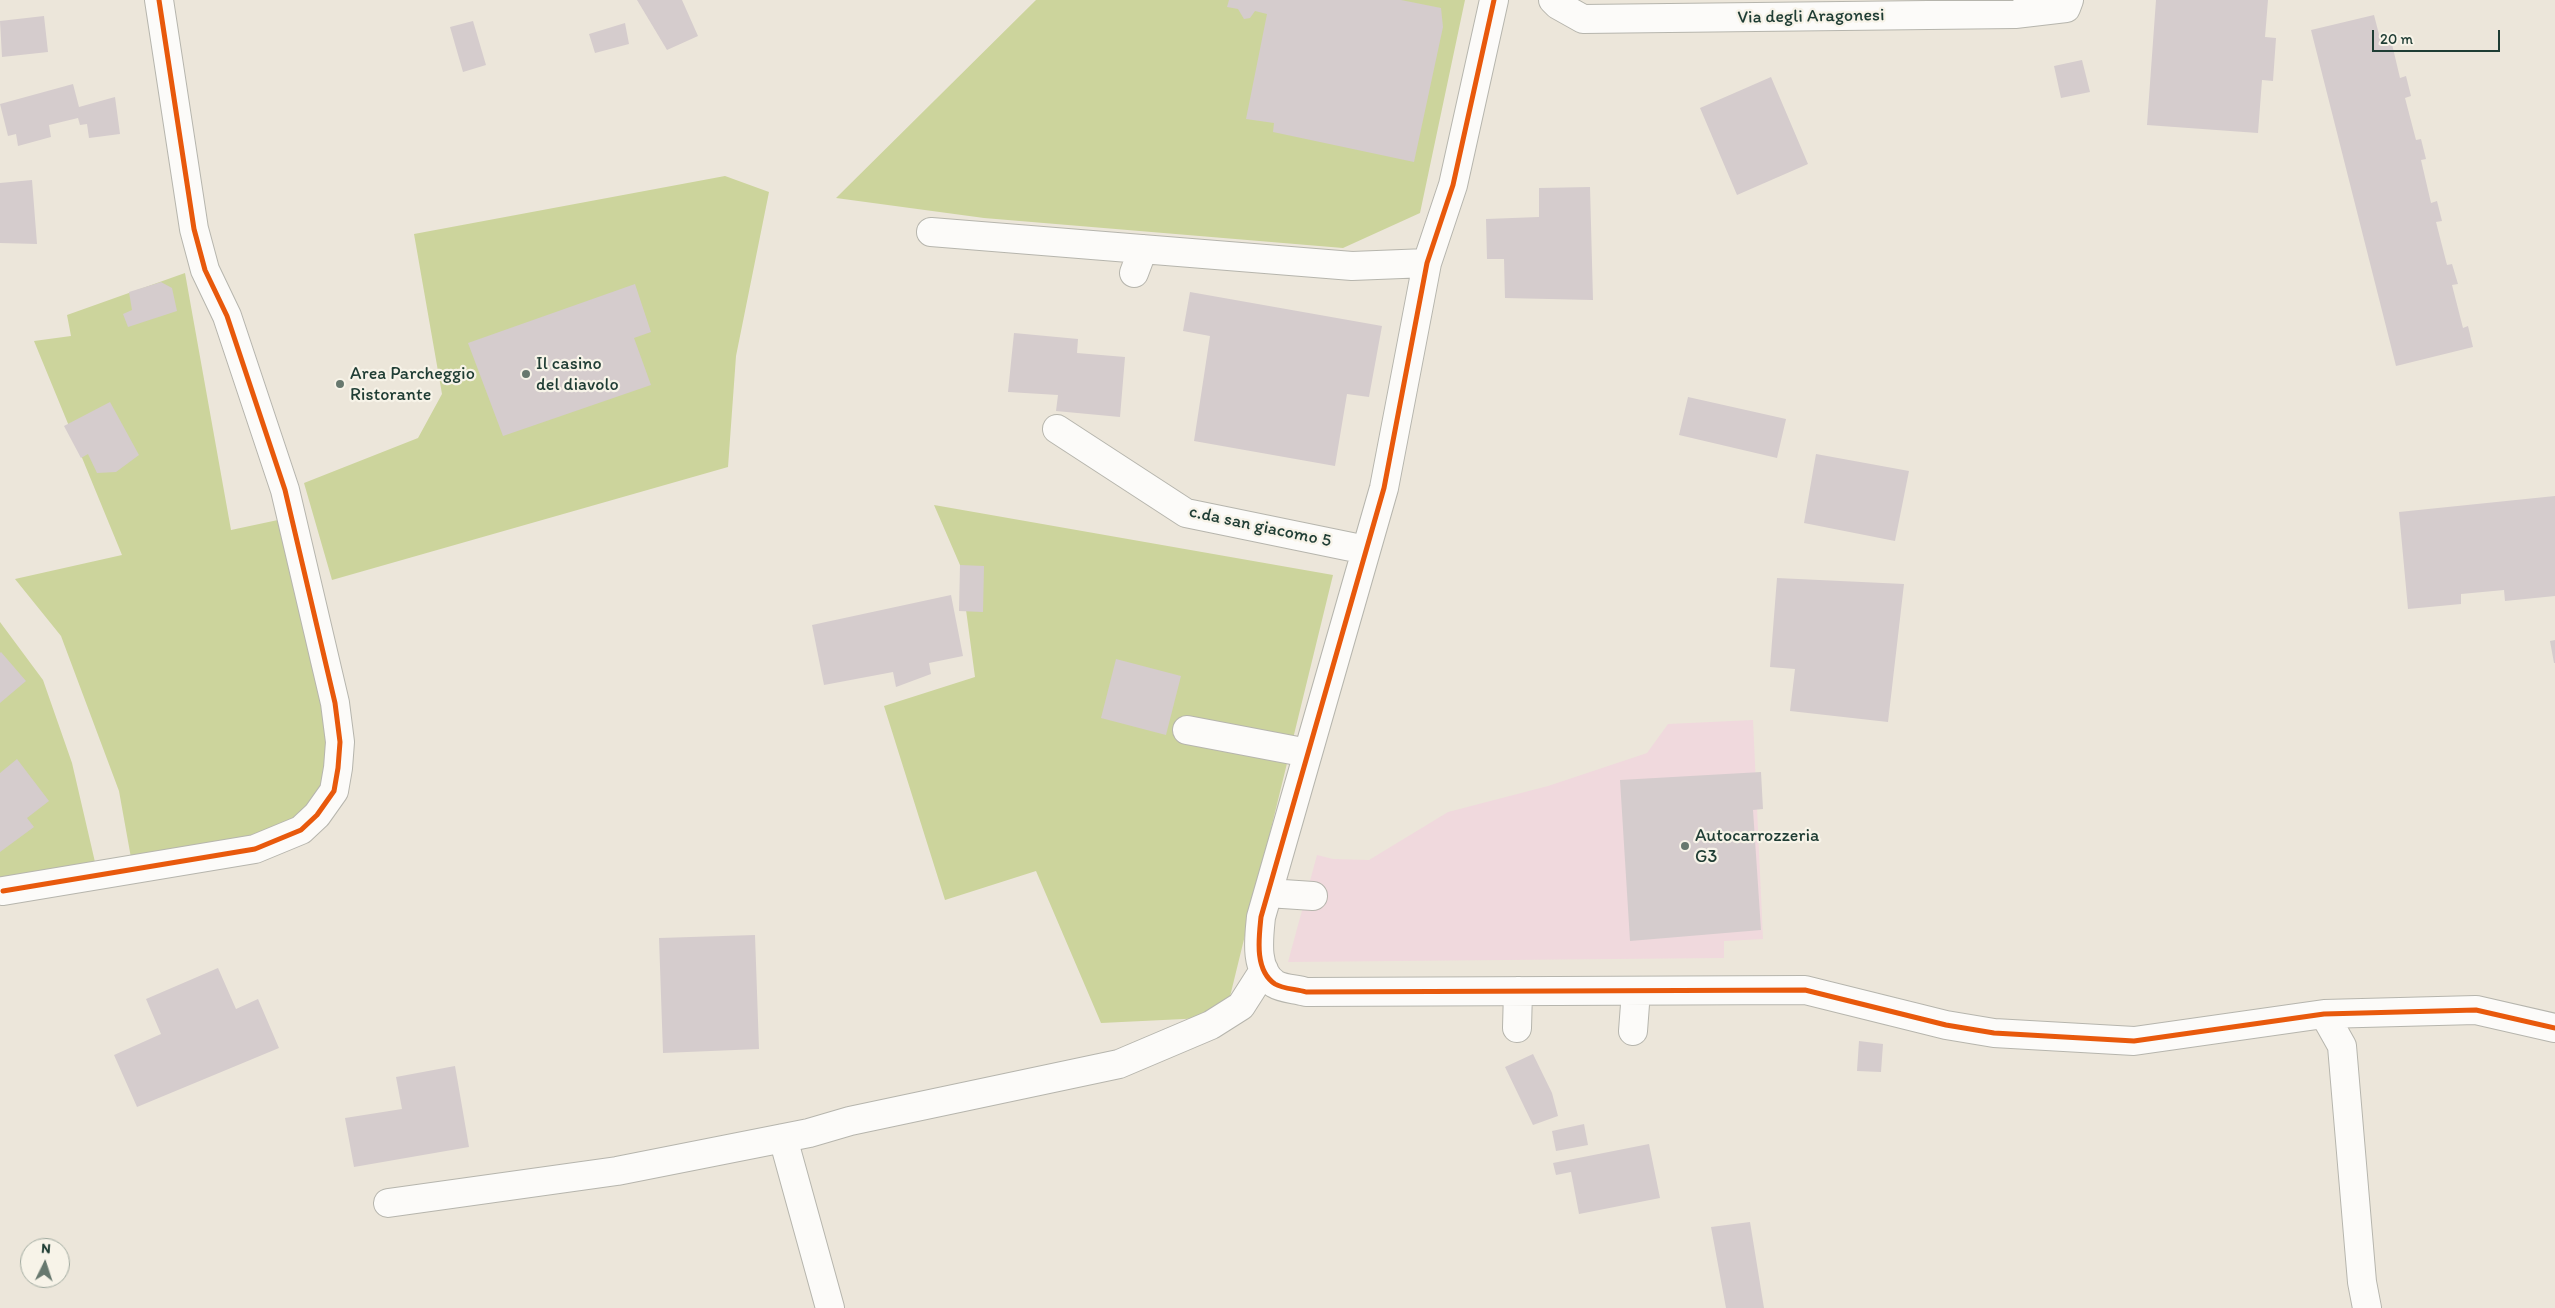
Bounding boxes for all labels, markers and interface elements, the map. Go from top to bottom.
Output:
street label: Via degli Aragonesi [1737,5,1885,29]
scale bar [2375,20,2502,52]
text: 20 m [2380,30,2413,48]
place label: Il casino del diavolo [536,353,619,396]
place label: Area Parcheggio Ristorante [350,363,475,406]
marker: Il casino del diavolo [520,368,532,380]
marker: Area Parcheggio Ristorante [334,378,346,390]
street label: c.da san giacomo 5 [1187,501,1333,553]
place label: Autocarrozzeria G3 [1695,825,1819,868]
marker: Autocarrozzeria G3 [1679,840,1691,852]
north arrow [20,1238,70,1288]
text: N [41,1240,51,1257]

